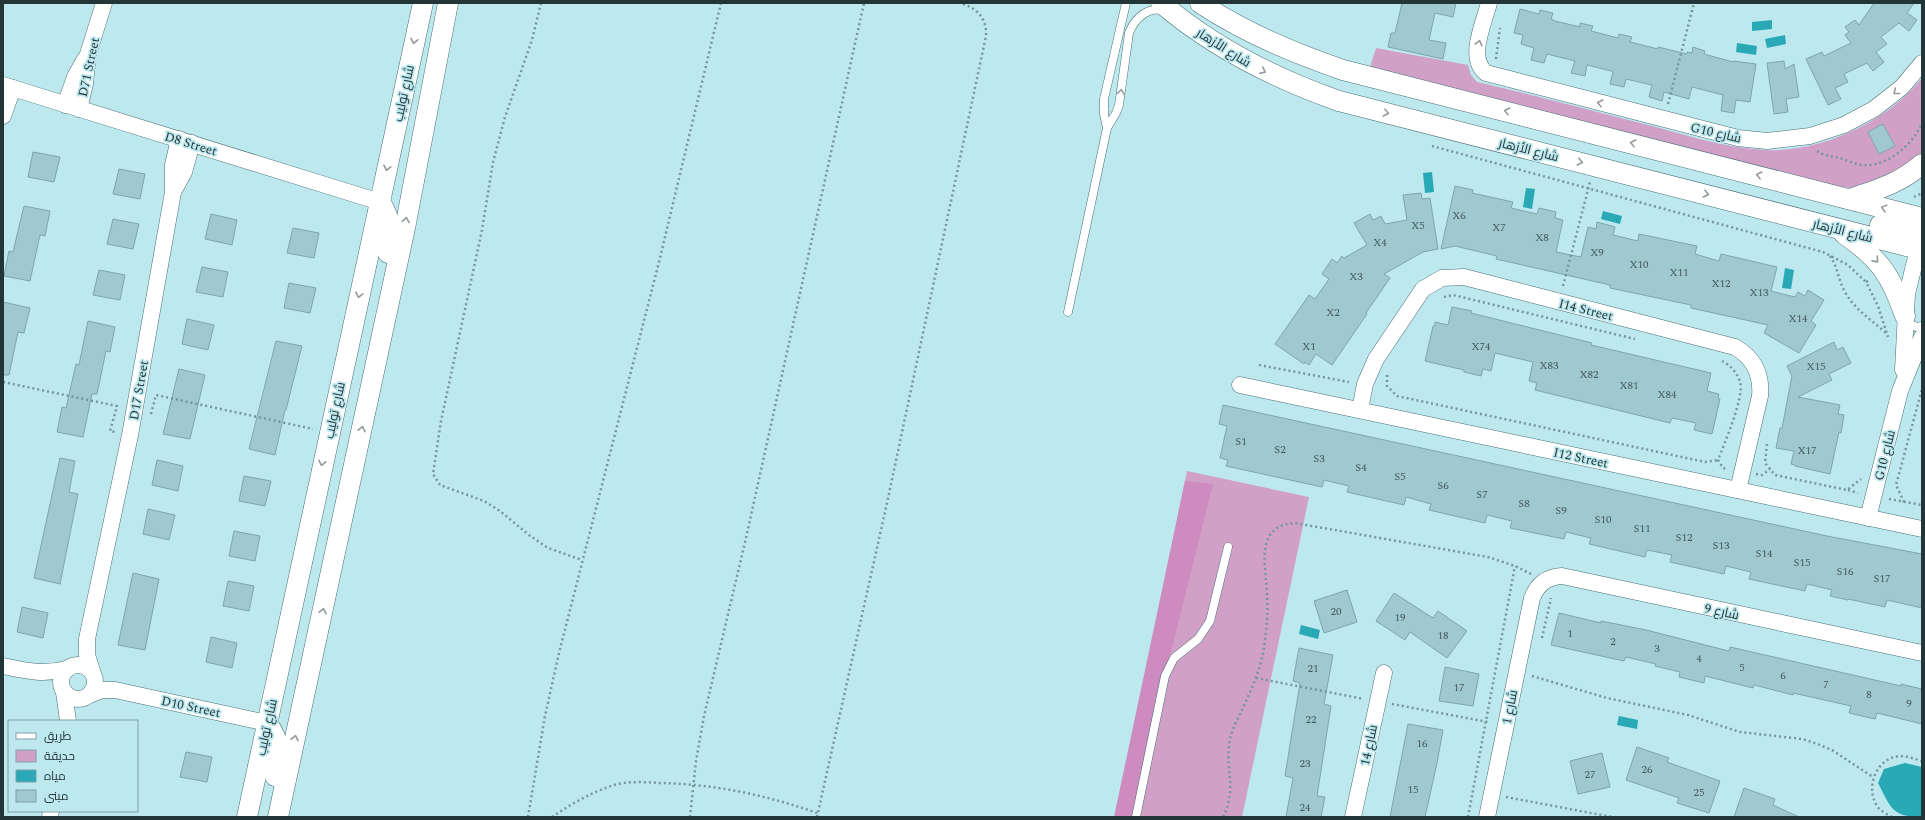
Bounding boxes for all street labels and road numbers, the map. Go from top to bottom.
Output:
street label: شارع الأزهار [1191,23,1255,73]
street label: D71 Street [73,35,105,99]
street label: شارع توليب [388,63,420,123]
street label: G10 شارع [1688,117,1743,149]
street label: D8 Street [162,127,220,162]
street label: شارع الأزهار [1496,133,1561,167]
street label: شارع الأزهار [1810,214,1875,248]
street label: I14 Street [1556,294,1615,326]
street label: D17 Street [124,358,154,422]
street label: شارع توليب [319,380,351,440]
street label: G10 شارع [1869,428,1901,483]
street label: I12 Street [1552,442,1610,474]
street label: شارع 9 [1703,599,1741,625]
street label: شارع 1 [1497,688,1523,726]
street label: D10 Street [159,691,223,723]
street label: شارع توليب [251,697,283,757]
street label: شارع 14 [1355,723,1383,768]

